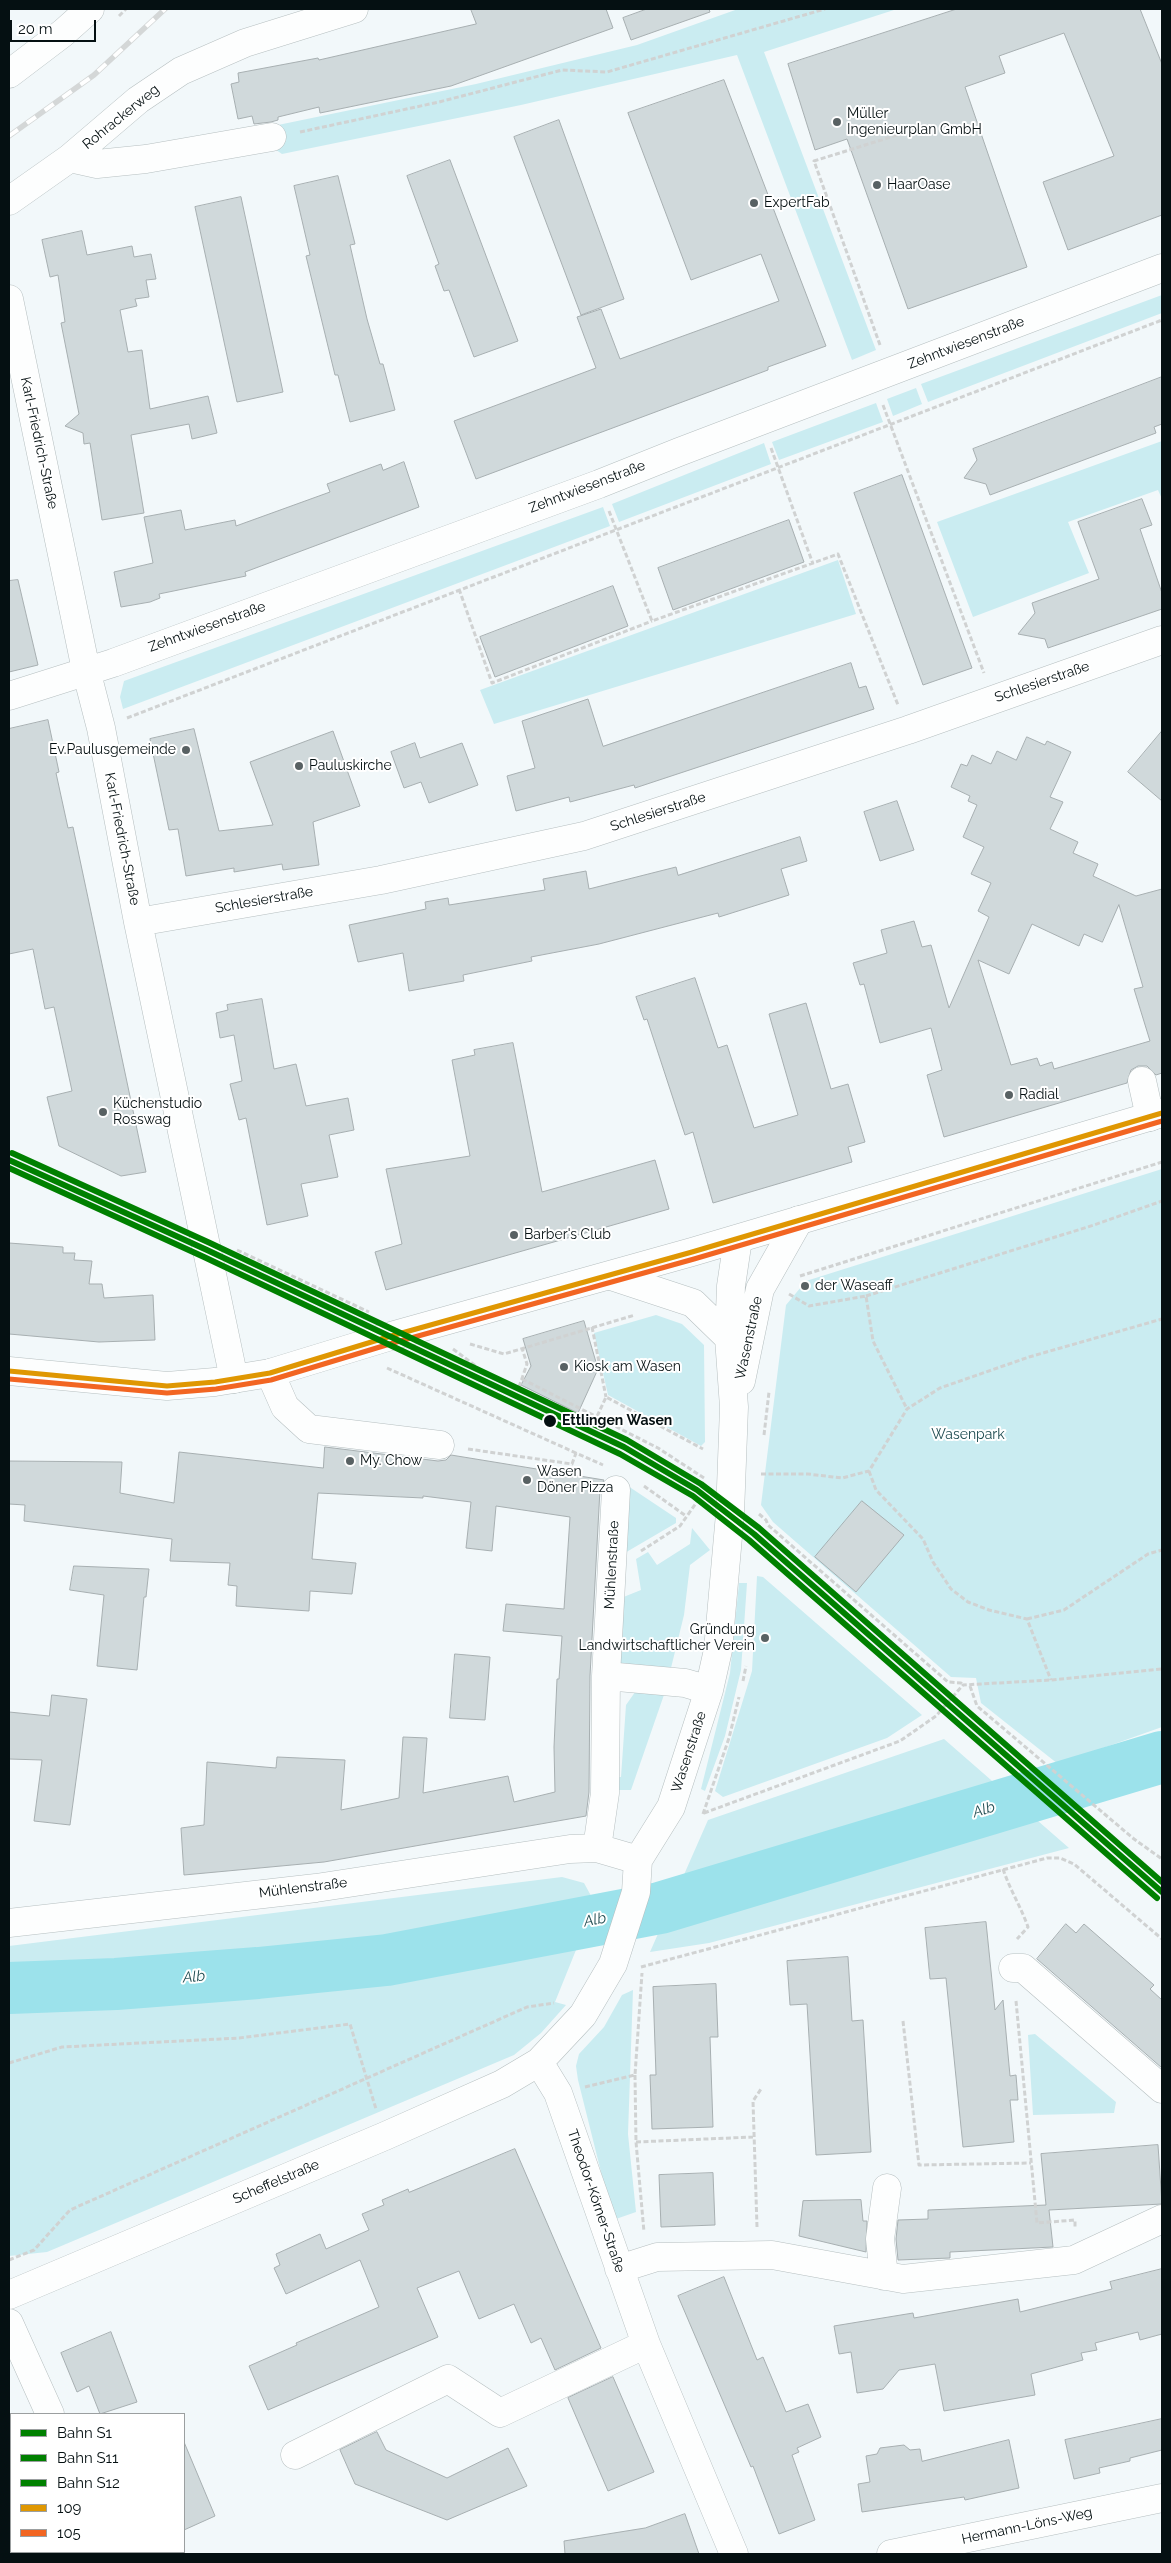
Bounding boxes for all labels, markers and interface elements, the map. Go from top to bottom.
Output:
scale bar [12,10,99,42]
text: 20 m [18,20,53,38]
street label: Rohrackerweg [79,81,163,153]
place label: Müller Ingenieurplan GmbH [847,106,982,138]
marker: Müller Ingenieurplan GmbH [831,116,843,128]
place label: HaarOase [887,177,951,193]
marker: HaarOase [871,179,883,191]
place label: ExpertFab [764,195,830,211]
marker: ExpertFab [748,197,760,209]
street label: Zehntwiesenstraße [905,313,1027,373]
street label: Karl-Friedrich-Straße [17,375,61,511]
street label: Zehntwiesenstraße [526,457,648,517]
street label: Zehntwiesenstraße [146,598,268,656]
street label: Schlesierstraße [992,658,1092,706]
place label: Ev.Paulusgemeinde [49,742,176,758]
marker: Ev.Paulusgemeinde [180,744,192,756]
place label: Pauluskirche [309,758,392,774]
marker: Pauluskirche [293,760,305,772]
street label: Karl-Friedrich-Straße [101,771,143,907]
street label: Schlesierstraße [608,789,708,835]
street label: Schlesierstraße [214,883,314,917]
place label: Radial [1019,1087,1059,1103]
marker: Radial [1003,1089,1015,1101]
place label: Küchenstudio Rosswag [113,1096,202,1128]
marker: Küchenstudio Rosswag [97,1106,109,1118]
place label: Barber's Club [524,1227,611,1243]
marker: Barber's Club [508,1229,520,1241]
place label: der Waseaff [815,1278,893,1294]
marker: der Waseaff [799,1280,811,1292]
street label: Wasenstraße [732,1295,766,1381]
place label: Kiosk am Wasen [574,1359,681,1375]
marker: Kiosk am Wasen [558,1361,570,1373]
marker: Ettlingen Wasen [542,1413,558,1429]
place label: Ettlingen Wasen [562,1413,672,1429]
park label: Wasenpark [931,1427,1005,1443]
place label: My. Chow [360,1453,422,1469]
marker: My. Chow [344,1455,356,1467]
place label: Wasen Döner Pizza [537,1464,613,1496]
marker: Wasen Döner Pizza [521,1474,533,1486]
street label: Mühlenstraße [601,1520,623,1610]
place label: Gründung Landwirtschaftlicher Verein [578,1622,755,1654]
marker: Gründung Landwirtschaftlicher Verein [759,1632,771,1644]
street label: Wasenstraße [668,1709,710,1795]
water label: Alb [971,1798,997,1822]
street label: Mühlenstraße [258,1874,348,1902]
water label: Alb [582,1909,608,1931]
water label: Alb [182,1967,206,1987]
street label: Theodor-Körner-Straße [564,2127,628,2275]
street label: Scheffelstraße [230,2156,322,2208]
legend [10,2413,185,2553]
text: Bahn S1 [57,2424,112,2442]
text: Bahn S11 [57,2449,118,2467]
text: Bahn S12 [57,2474,120,2492]
text: 109 [57,2499,81,2517]
street label: Hermann-Löns-Weg [960,2504,1094,2548]
text: 105 [57,2524,81,2542]

